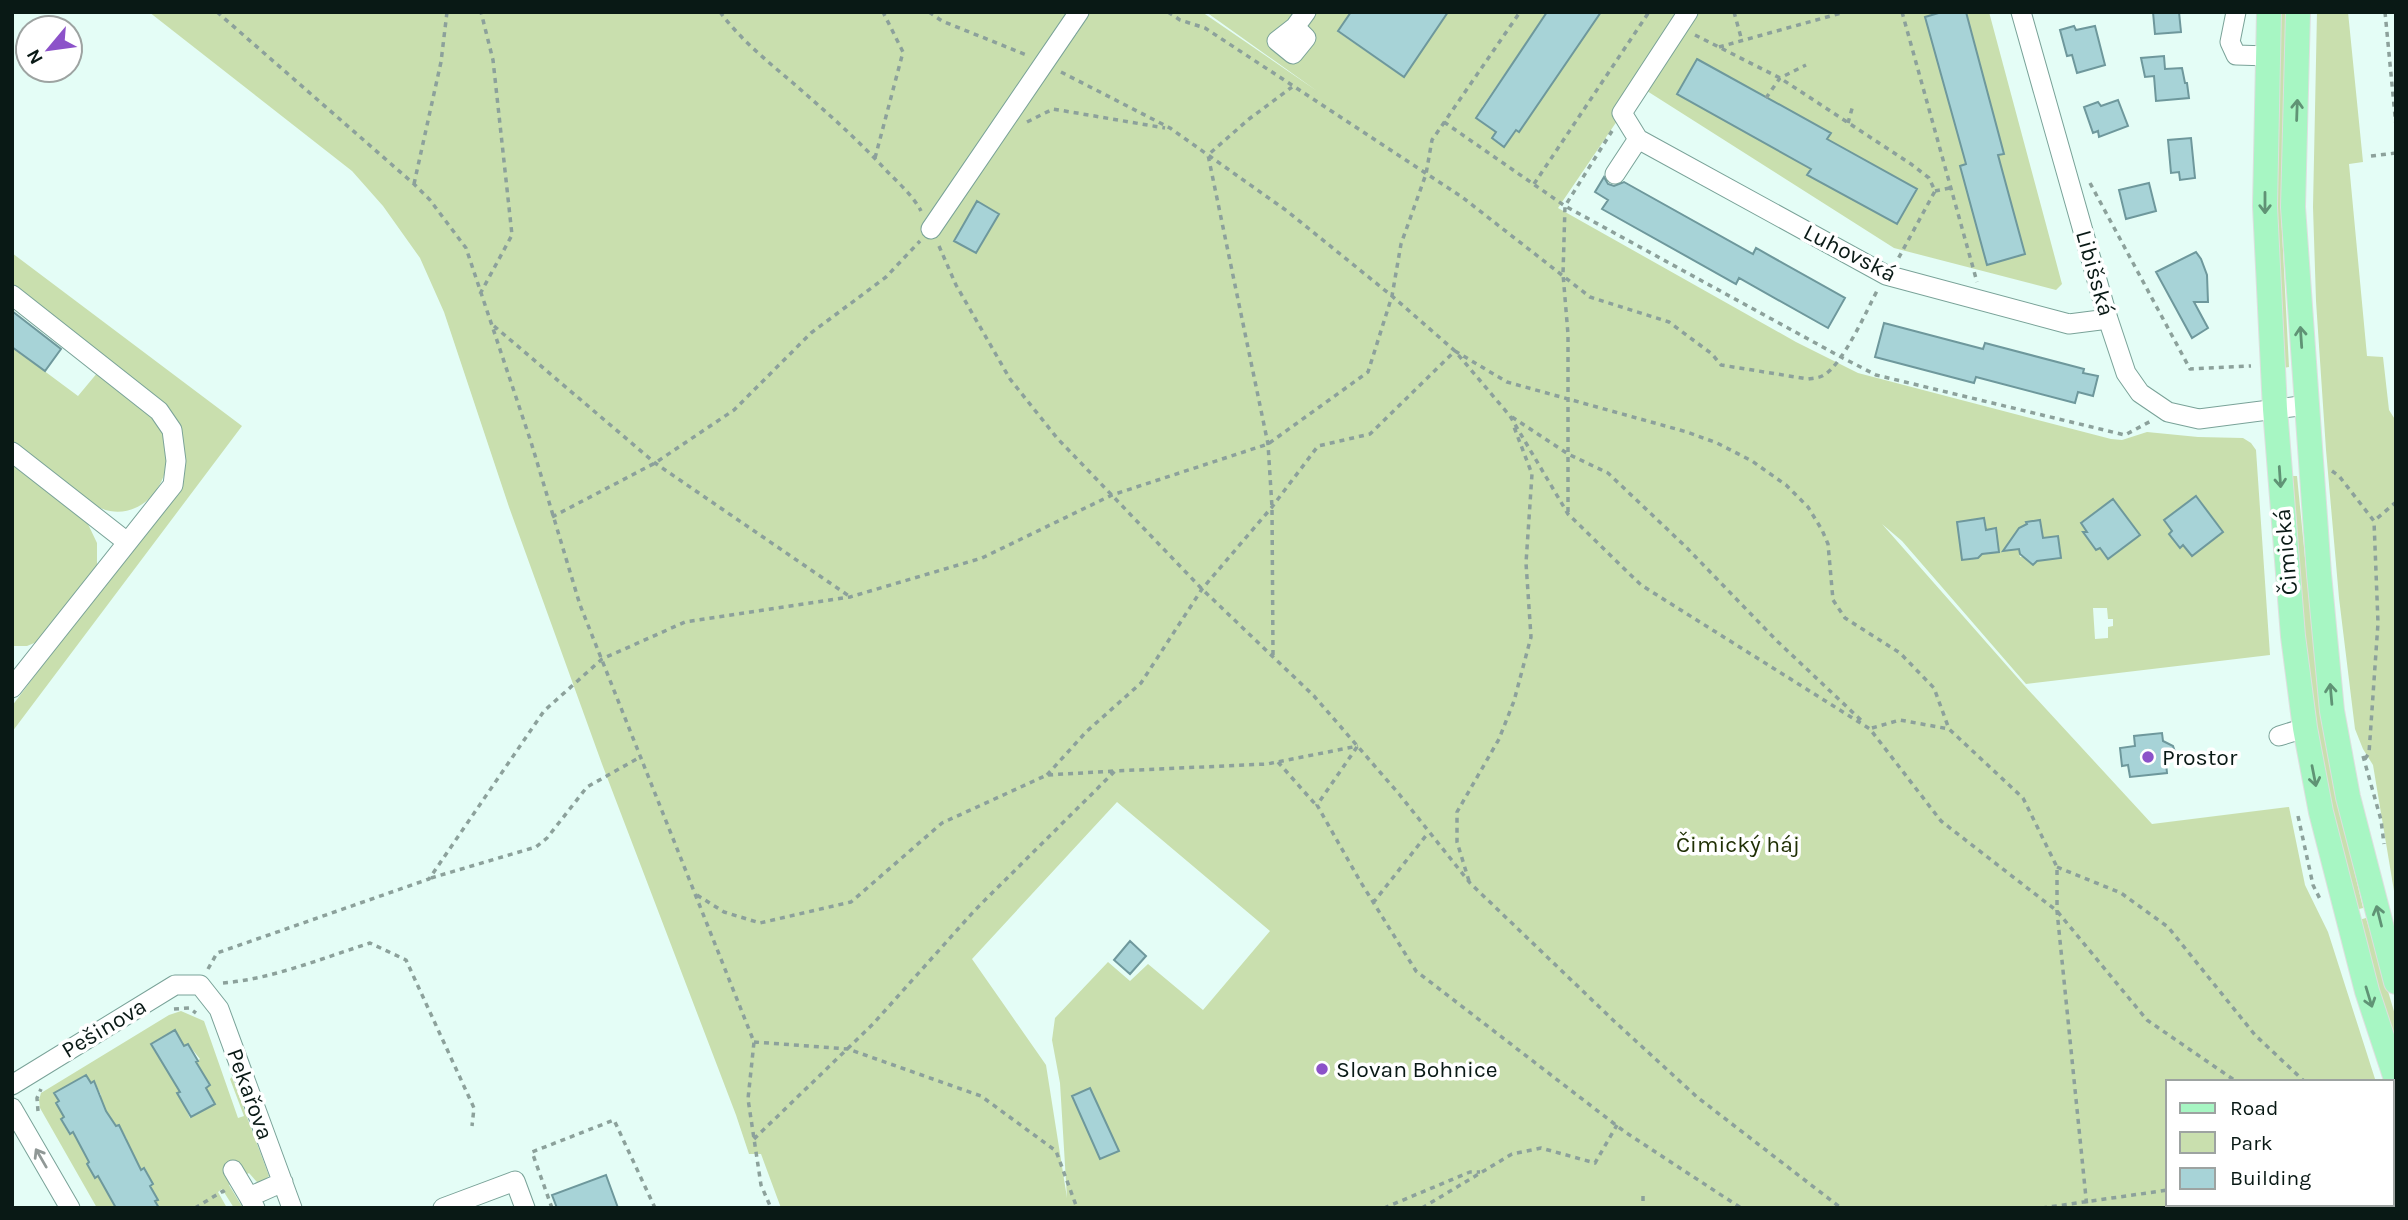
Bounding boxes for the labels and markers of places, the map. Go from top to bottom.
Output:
place label: Prostor [2162,744,2238,771]
marker: Prostor [2140,749,2156,765]
place label: Slovan Bohnice [1336,1056,1498,1083]
marker: Slovan Bohnice [1314,1061,1330,1077]

